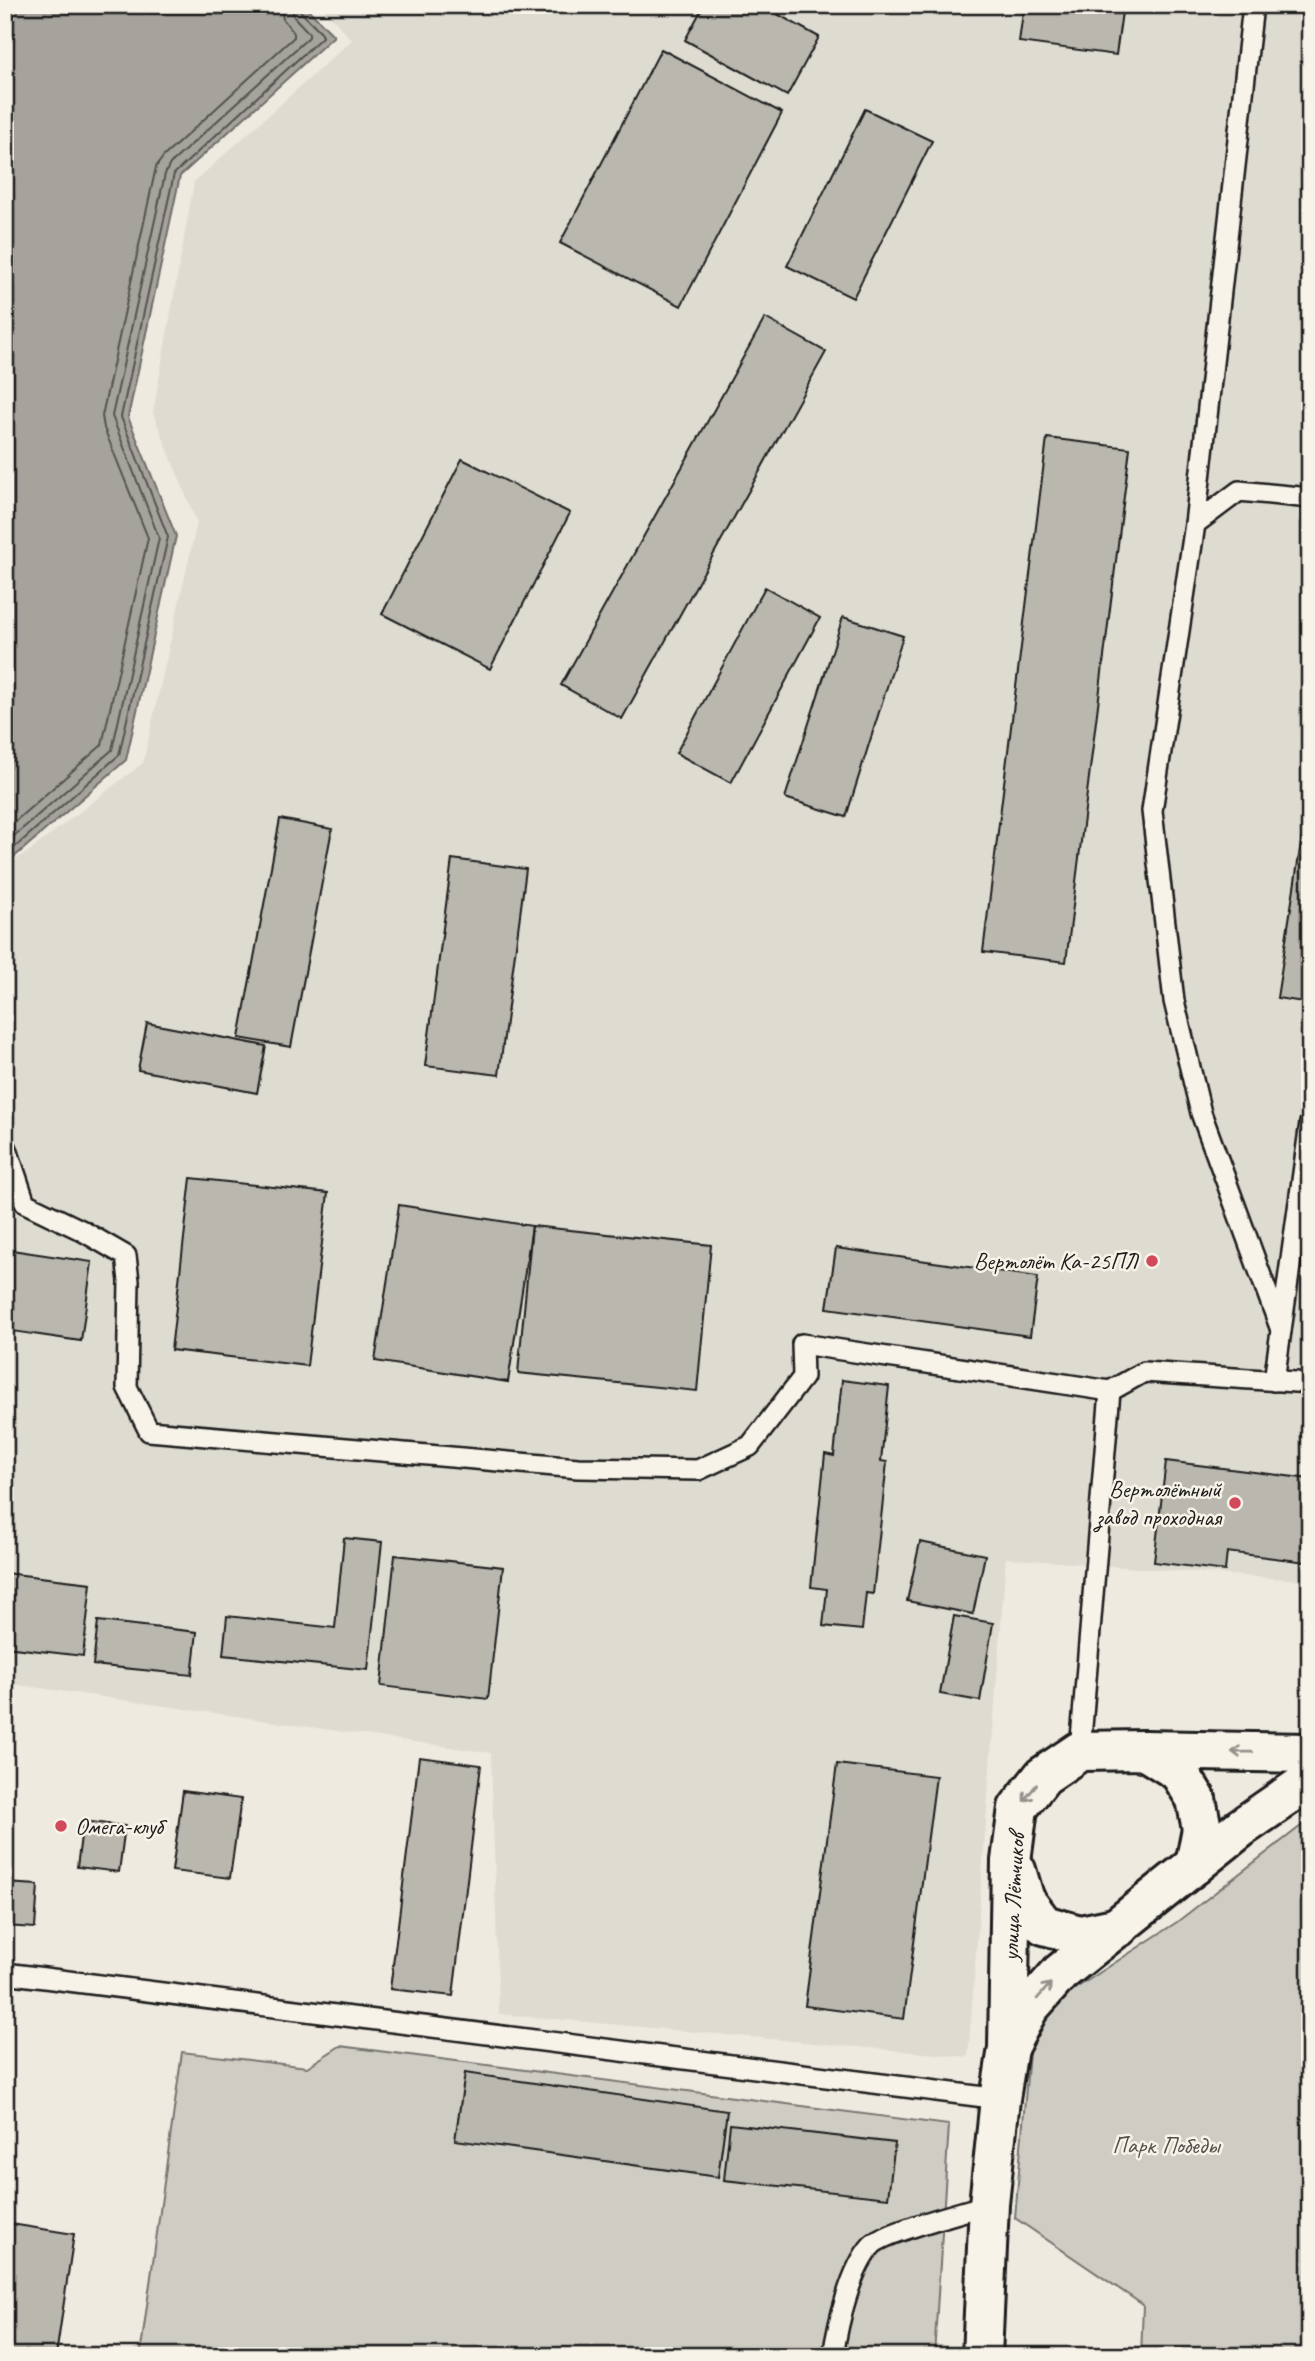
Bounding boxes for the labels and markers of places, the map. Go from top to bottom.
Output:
place label: Вертолёт Ка-25ПЛ [974,1246,1140,1276]
marker: Вертолёт Ка-25ПЛ [1144,1253,1160,1269]
place label: Вертолётный завод проходная [1093,1474,1223,1533]
marker: Вертолётный завод проходная [1227,1495,1243,1511]
place label: Омега-клуб [75,1811,168,1841]
marker: Омега-клуб [53,1818,69,1834]

